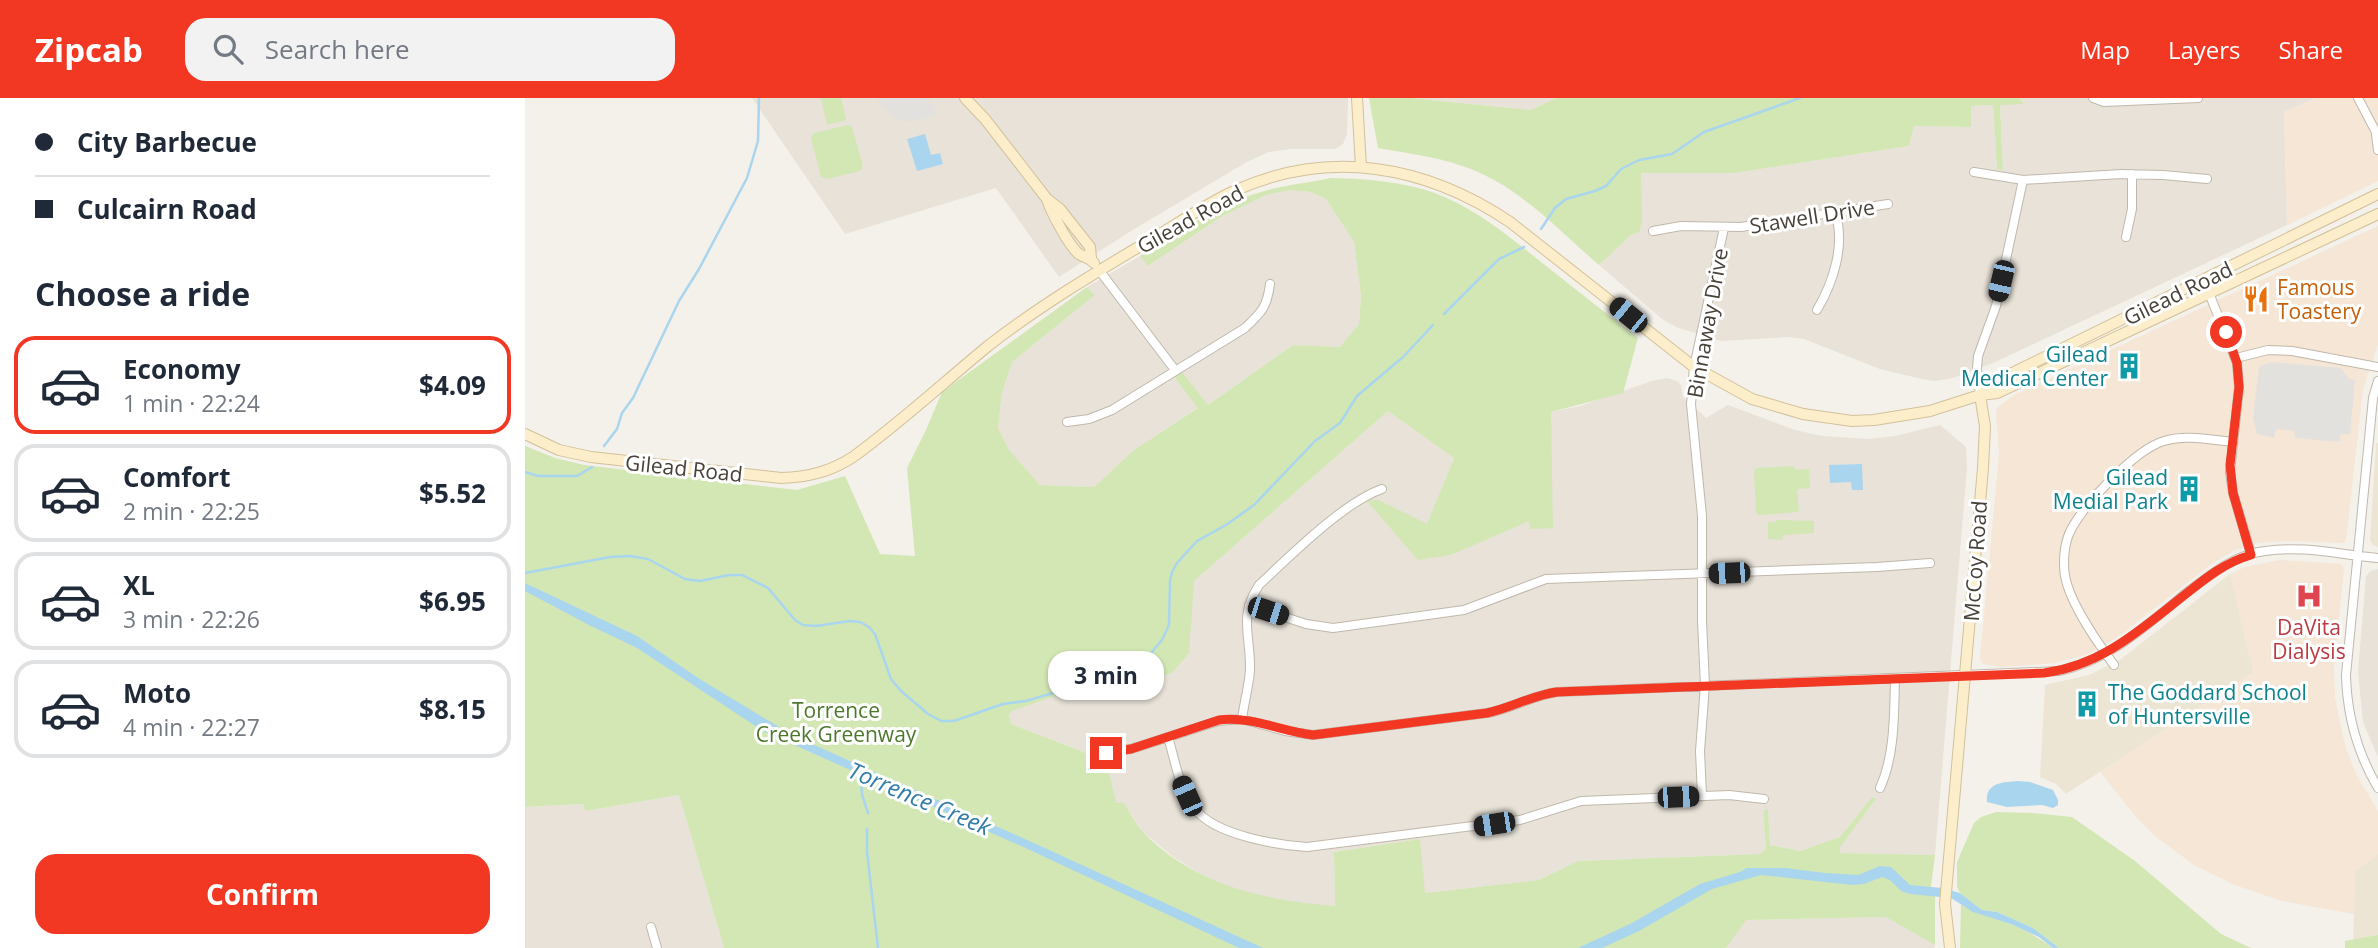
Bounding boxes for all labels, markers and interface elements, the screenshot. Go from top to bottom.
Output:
search box [185,18,675,81]
text: Zipcab [35,27,143,72]
icon: search [209,30,247,68]
text: Search here [265,31,410,67]
text: Map [2080,33,2130,66]
text: Layers [2168,33,2241,66]
text: Share [2279,33,2343,66]
text: City Barbecue [77,124,257,160]
street label: Gilead Road [1132,178,1248,260]
text: Culcairn Road [77,191,257,227]
street label: Stawell Drive [1747,192,1877,240]
street label: Binnaway Drive [1680,246,1734,400]
street label: Gilead Road [2119,255,2237,331]
car [1987,258,2016,304]
text: Choose a ride [35,272,250,315]
place label: Famous Toastery [2277,273,2362,325]
restaurant icon: Famous Toastery [2241,284,2271,314]
car [1606,294,1651,336]
route start [2210,316,2242,348]
place label: Gilead Medical Center [1961,340,2108,392]
text: Economy [123,351,241,387]
building icon: Gilead Medical Center [2114,351,2144,381]
icon: car [39,354,102,417]
text: $4.09 [419,367,486,403]
text: 1 min · 22:24 [123,387,260,419]
street label: Gilead Road [624,448,744,488]
text: Comfort [123,459,230,495]
icon: car [39,462,102,525]
place label: Gilead Medial Park [2053,463,2168,515]
building icon: Gilead Medial Park [2174,474,2204,504]
text: $5.52 [419,475,486,511]
text: 2 min · 22:25 [123,495,260,527]
street label: McCoy Road [1957,500,1993,622]
car [1708,562,1751,584]
text: XL [123,567,155,603]
icon: car [39,570,102,633]
hospital icon: DaVita Dialysis [2294,581,2324,611]
text: $6.95 [419,583,486,619]
car [1245,595,1292,627]
text: 3 min · 22:26 [123,603,260,635]
place label: DaVita Dialysis [2272,613,2346,665]
callout: 3 min [1048,652,1164,700]
text: 3 min [1074,659,1138,691]
text: Moto [123,675,191,711]
icon: car [39,678,102,741]
place label: The Goddard School of Huntersville [2108,678,2307,730]
building icon: The Goddard School of Huntersville [2072,689,2102,719]
text: $8.15 [419,691,486,727]
park label: Torrence Creek Greenway [756,696,917,748]
text: 4 min · 22:27 [123,711,260,743]
route end [1090,737,1122,769]
water label: Torrence Creek [844,754,997,843]
car [1169,773,1206,819]
car [1657,786,1700,808]
car [1472,810,1517,838]
button: Confirm [35,854,490,934]

